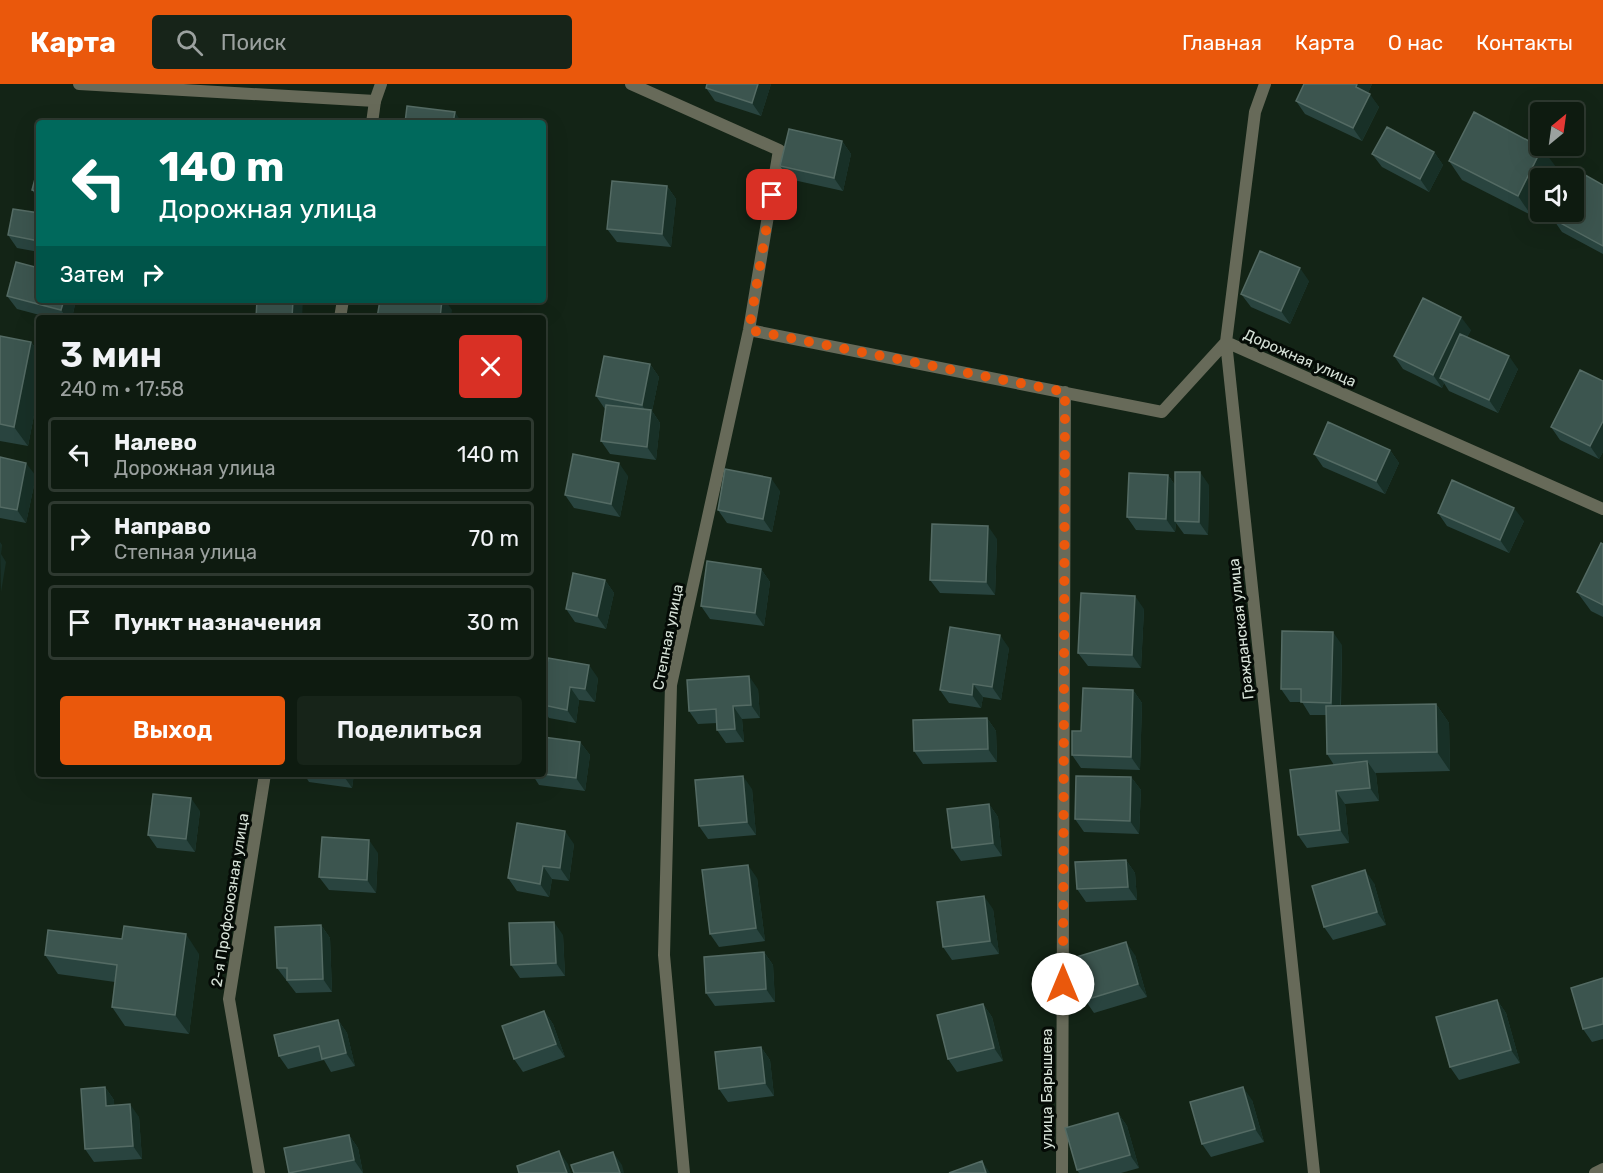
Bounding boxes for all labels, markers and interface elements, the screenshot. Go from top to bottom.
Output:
search box [152,15,572,69]
text: Карта [30,26,116,59]
icon: search [173,26,206,59]
text: Поиск [221,29,286,56]
text: Главная [1182,30,1262,55]
text: Карта [1295,30,1355,55]
text: О нас [1388,30,1443,55]
text: Контакты [1476,30,1573,55]
north arrow [1530,102,1584,156]
map controls [1530,102,1584,222]
text: 140 m [159,142,285,192]
icon: left [60,144,138,222]
button: sound [1530,168,1584,222]
pin [746,169,797,220]
icon: arrive [755,178,788,211]
text: Дорожная улица [159,193,377,225]
icon: right [136,258,169,291]
text: Затем [60,261,124,288]
street label: Дорожная улица [1241,325,1359,391]
text: 3 мин [60,333,162,376]
button: close [459,335,522,398]
text: 240 m · 17:58 [60,377,184,401]
text: Налево [114,429,197,456]
icon: left [63,438,96,471]
text: 140 m [457,441,519,468]
text: Дорожная улица [114,456,276,480]
text: Направо [114,513,211,540]
icon: right [63,522,96,555]
text: 70 m [469,525,519,552]
text: Степная улица [114,540,257,564]
street label: Гражданская улица [1225,558,1257,700]
street label: Степная улица [649,583,687,691]
icon: arrive [63,606,96,639]
text: Пункт назначения [114,609,322,636]
text: 30 m [467,609,519,636]
button: Выход [60,696,285,765]
button: Поделиться [297,696,522,765]
street label: 2-я Профсоюзная улица [207,812,253,988]
position arrow [1031,952,1095,1016]
street label: улица Барышева [1038,1028,1056,1150]

